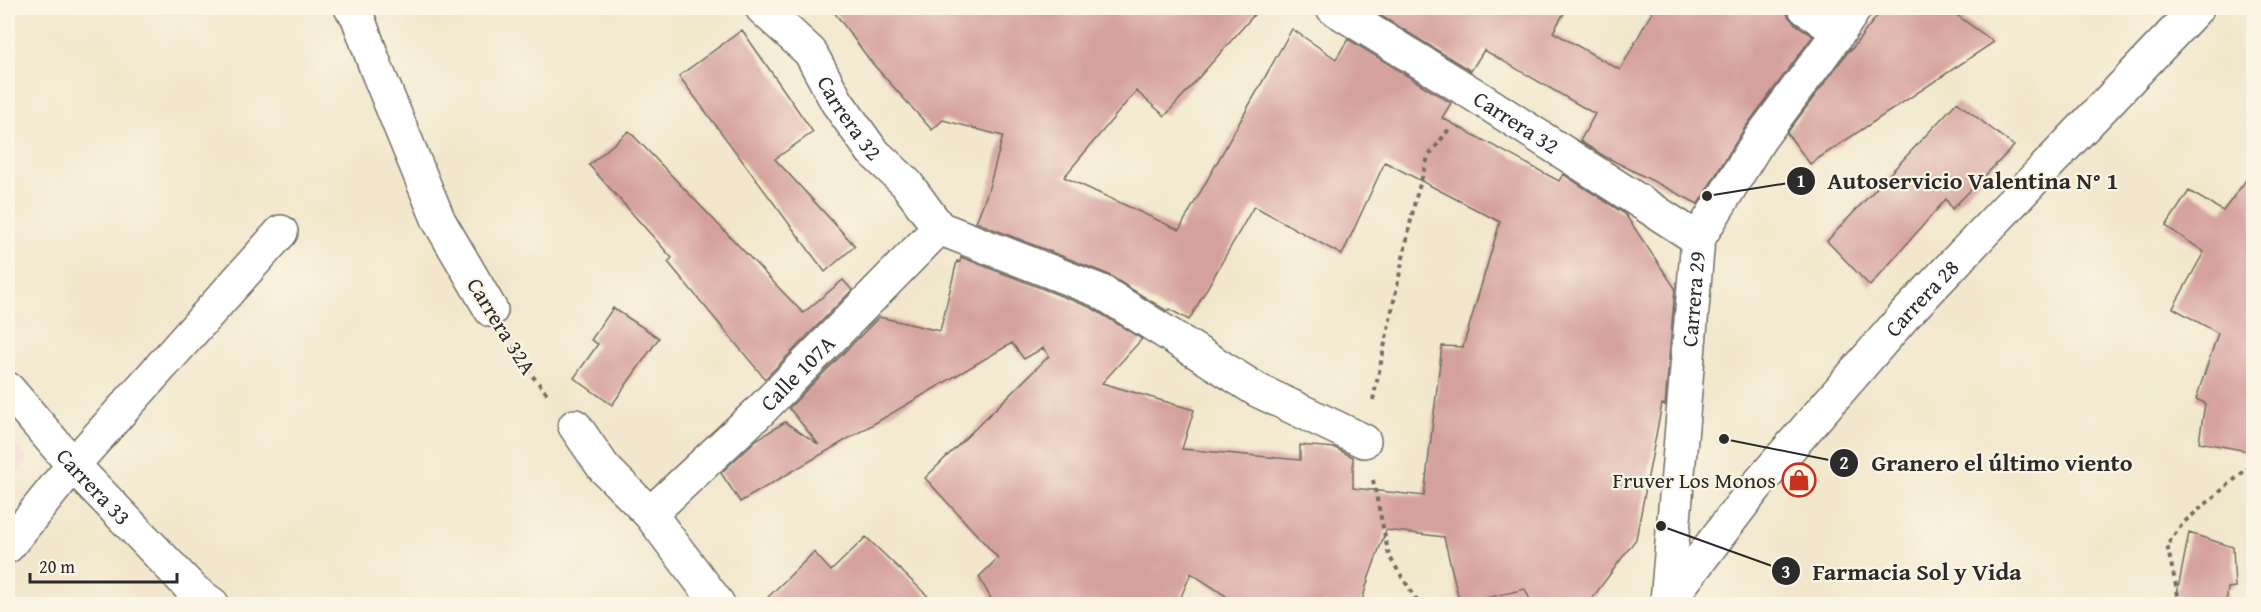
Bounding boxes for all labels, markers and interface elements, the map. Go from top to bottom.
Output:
street label: Carrera 32 [810,70,889,168]
street label: Carrera 32 [1468,83,1565,161]
callout: Autoservicio Valentina N° 1 [1786,160,2131,202]
text: Autoservicio Valentina N° 1 [1827,163,2119,198]
text: 1 [1796,167,1806,194]
street label: Carrera 29 [1673,250,1713,348]
street label: Carrera 28 [1877,252,1966,344]
street label: Carrera 32A [460,271,545,381]
street label: Calle 107A [753,327,842,418]
street label: Carrera 33 [49,441,139,532]
callout: Granero el último viento [1829,442,2144,484]
text: Granero el último viento [1872,445,2133,480]
text: 2 [1839,449,1849,476]
shop icon: Fruver Los Monos [1781,462,1817,498]
place label: Fruver Los Monos [1613,464,1776,496]
scale bar [30,546,177,584]
callout: Farmacia Sol y Vida [1771,550,2034,592]
text: 20 m [39,553,75,580]
text: Farmacia Sol y Vida [1812,554,2022,589]
text: 3 [1781,558,1791,585]

